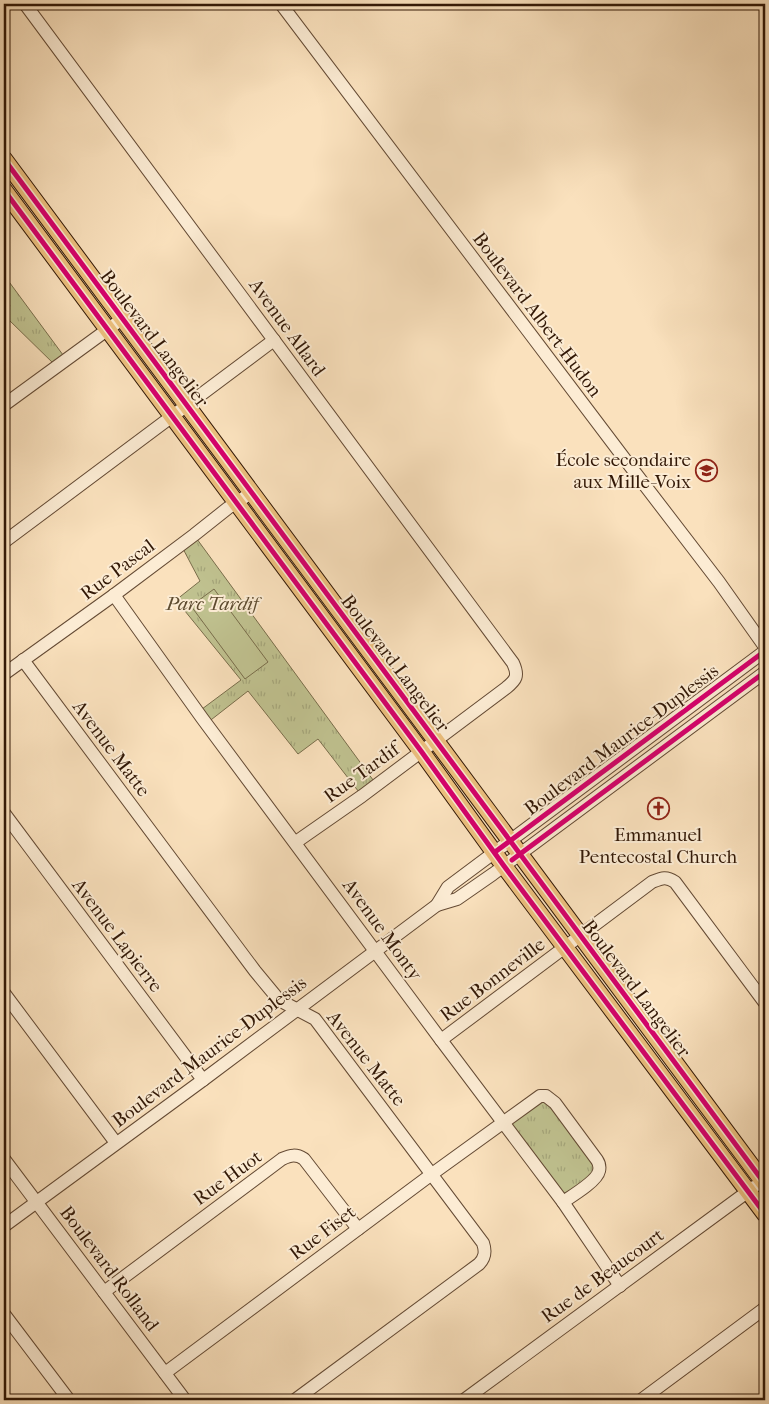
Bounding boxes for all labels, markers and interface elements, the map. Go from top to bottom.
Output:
street label: Boulevard Albert-Hudon [468,228,606,401]
street label: Boulevard Langelier [95,266,214,412]
street label: Avenue Allard [244,274,330,381]
place label: École secondaire aux Mille-Voix [556,449,691,493]
school or university icon: École secondaire aux Mille-Voix [695,458,719,482]
street label: Rue Pascal [76,535,159,605]
street label: Boulevard Langelier [336,591,455,737]
park label: Parc Tardif [165,593,263,615]
street label: Boulevard Maurice-Duplessis [520,660,723,820]
street label: Avenue Matte [67,695,154,801]
street label: Rue Tardif [320,736,407,807]
church icon: Emmanuel Pentecostal Church [646,796,670,820]
place label: Emmanuel Pentecostal Church [579,824,738,868]
street label: Avenue Lapierre [67,874,167,997]
street label: Avenue Monty [337,874,427,985]
street label: Boulevard Langelier [577,916,696,1062]
street label: Rue Bonneville [436,933,549,1026]
street label: Boulevard Maurice-Duplessis [108,972,311,1132]
street label: Avenue Matte [322,1006,410,1111]
street label: Rue Huot [189,1145,266,1210]
street label: Rue Fiset [285,1201,360,1265]
street label: Boulevard Rolland [55,1202,164,1336]
street label: Rue de Beaucourt [537,1224,668,1328]

